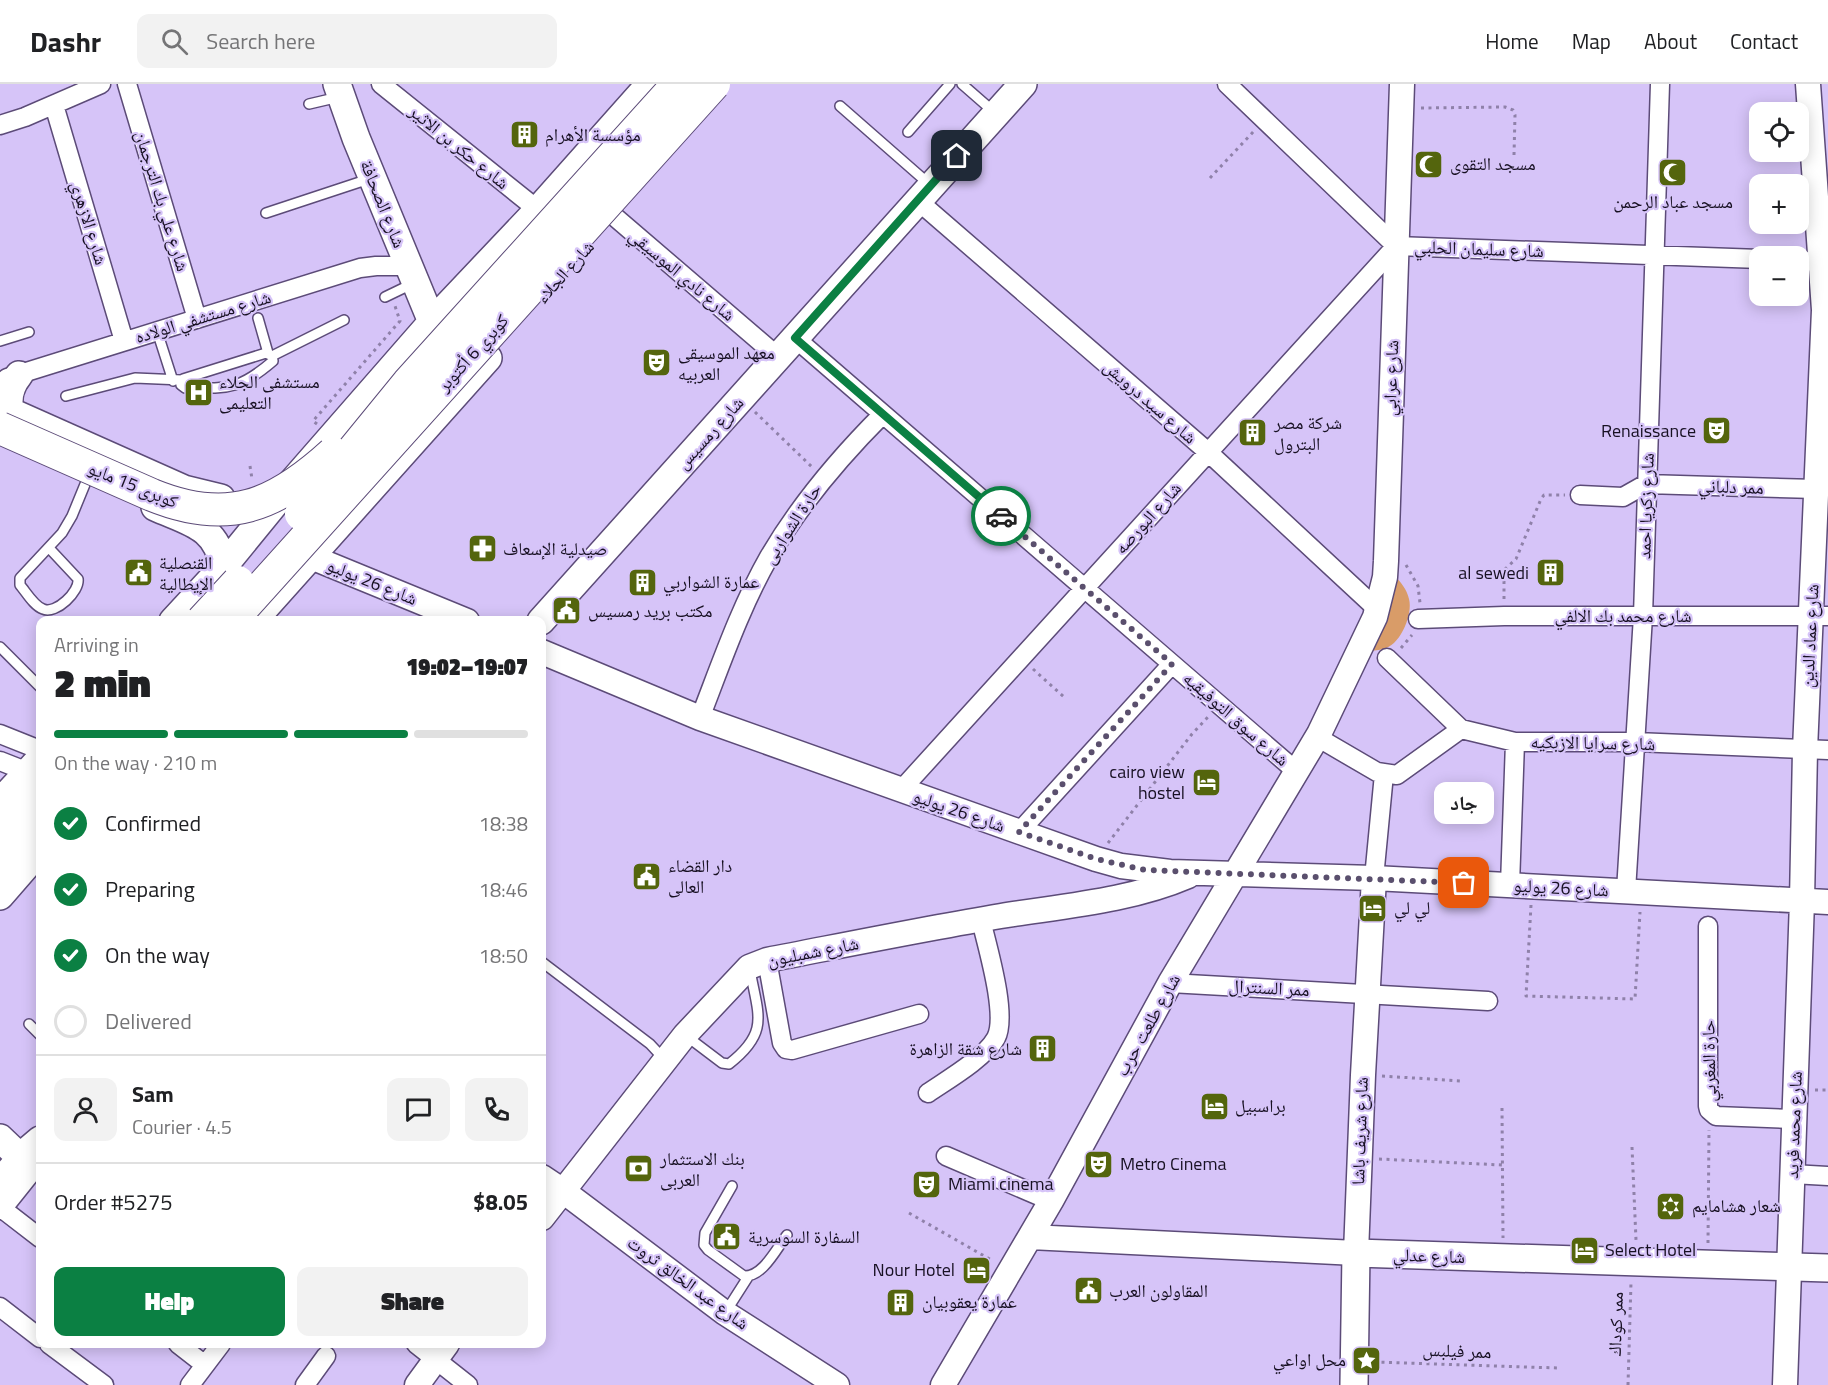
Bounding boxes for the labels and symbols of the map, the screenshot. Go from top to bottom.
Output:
street label: شارع حكر بن الاثير [403,97,515,196]
building icon: مؤسسة الأهرام [508,119,540,151]
place label: مؤسسة الأهرام [545,121,641,148]
street label: شارع علي بك الترجمان [127,127,197,275]
pin [931,130,982,181]
mosque icon: مسجد التقوى [1413,148,1445,180]
place label: مسجد التقوى [1450,150,1536,177]
street label: شارع الصحافة [354,156,413,252]
mosque icon: مسجد عباد الرحمن [1657,157,1689,189]
street label: شارع الازهري [62,178,115,269]
place label: مسجد عباد الرحمن [1613,188,1733,215]
street label: شارع نادي الموسيقي [622,222,741,329]
street label: شارع سليمان الحلبي [1414,233,1544,266]
street label: شارع الجلاء [529,234,600,309]
street label: شارع مستشفي الولاده [132,283,275,351]
street label: كوبري 6 أكتوبر [430,308,516,399]
place label: معهد الموسيقى العربيه [678,339,775,387]
street label: شارع عرابي [1376,339,1407,417]
theatre icon: معهد الموسيقى العربيه [641,347,673,379]
street label: شارع سيد درويش [1098,353,1203,450]
place label: مستشفى الجلاء التعليمى [219,368,320,416]
hospital icon: مستشفى الجلاء التعليمى [182,376,214,408]
street label: شارع رمسيس [669,390,750,475]
place label: شركة مصر البترول [1273,409,1342,457]
theatre icon: Renaissance [1701,415,1733,447]
building icon: شركة مصر البترول [1237,417,1269,449]
place label: Renaissance [1601,417,1696,444]
street label: شارع زكريا احمد [1630,452,1661,560]
street label: كوبرى 15 مايو [84,454,183,515]
street label: ممر دلباني [1698,472,1764,503]
street label: شارع البورصه [1108,475,1188,560]
street label: حارة الشواربى [755,478,828,569]
courier [971,486,1031,546]
pharmacy icon: صيدلية الإسعاف [466,533,498,565]
place label: صيدلية الإسعاف [503,535,607,562]
place label: القنصلية الإيطالية [159,549,213,597]
street label: شارع 26 يوليو [323,551,422,612]
public building icon: القنصلية الإيطالية [122,557,154,589]
building icon: al sewedi [1534,557,1566,589]
place label: al sewedi [1458,559,1529,586]
building icon: عمارة الشواربي [626,566,658,598]
place label: عمارة الشواربي [663,568,759,597]
street label: شارع عماد الدين [1793,583,1826,689]
public building icon: مكتب بريد رمسيس [551,595,583,627]
place label: مكتب بريد رمسيس [588,597,712,624]
street label: شارع محمد بك الالفي [1554,602,1692,631]
street label: شارع سوق التوفيقيه [1177,665,1295,772]
street label: شارع سرايا الازبكيه [1530,728,1656,757]
place label: cairo view hostel [1109,758,1185,806]
hotel icon: cairo view hostel [1190,766,1222,798]
callout: جاد [1434,781,1494,823]
street label: شارع 26 يوليو [910,782,1009,839]
place label: دار القضاء العالى [668,852,732,900]
pin [1438,857,1489,908]
public building icon: دار القضاء العالى [631,860,663,892]
street label: شارع 26 يوليو [1513,872,1609,903]
hotel icon: لي لي [1357,892,1389,924]
place label: لي لي [1394,894,1430,923]
street label: شارع شمبليون [765,929,861,974]
street label: شارع طلعت حرب [1108,969,1187,1081]
street label: ممر السنترال [1228,972,1310,1003]
street label: حارة المغربي [1694,1020,1724,1102]
building icon: شارع شقة الزاهرة [1027,1033,1059,1065]
place label: شارع شقة الزاهرة [910,1035,1022,1062]
street label: شارع محمد فريد [1778,1071,1809,1179]
street label: شارع شريف باشا [1344,1077,1375,1185]
hotel icon: براسبيل [1198,1090,1230,1122]
place label: براسبيل [1235,1092,1286,1119]
place label: بنك الاستثمار العربى [659,1145,745,1193]
theatre icon: Metro Cinema [1083,1148,1115,1180]
place label: Metro Cinema [1120,1150,1226,1177]
bank icon: بنك الاستثمار العربى [623,1153,655,1185]
theatre icon: Miami cinema [911,1168,943,1200]
place label: Miami cinema [948,1170,1054,1197]
synagogue icon: شعار هشامايم [1655,1190,1687,1222]
place label: شعار هشامايم [1692,1192,1781,1219]
public building icon: السفارة السوسرية [711,1221,743,1253]
place label: السفارة السوسرية [748,1223,860,1250]
street label: شارع عبد الخالق ثروت [622,1229,755,1336]
hotel icon: Select Hotel [1568,1234,1600,1266]
place label: Select Hotel [1605,1236,1696,1263]
street label: شارع عدلي [1393,1241,1465,1272]
hotel icon: Nour Hotel [960,1254,992,1286]
place label: Nour Hotel [873,1256,955,1283]
public building icon: المقاولون العرب [1072,1275,1104,1307]
place label: المقاولون العرب [1109,1277,1208,1304]
building icon: عمارة يعقوبيان [885,1286,917,1318]
place label: عمارة يعقوبيان [922,1288,1017,1315]
street label: ممر كوداك [1601,1291,1630,1357]
street label: ممر فيلبس [1422,1336,1492,1365]
place icon: محل اواعي [1351,1344,1383,1376]
place label: محل اواعي [1273,1346,1346,1375]

